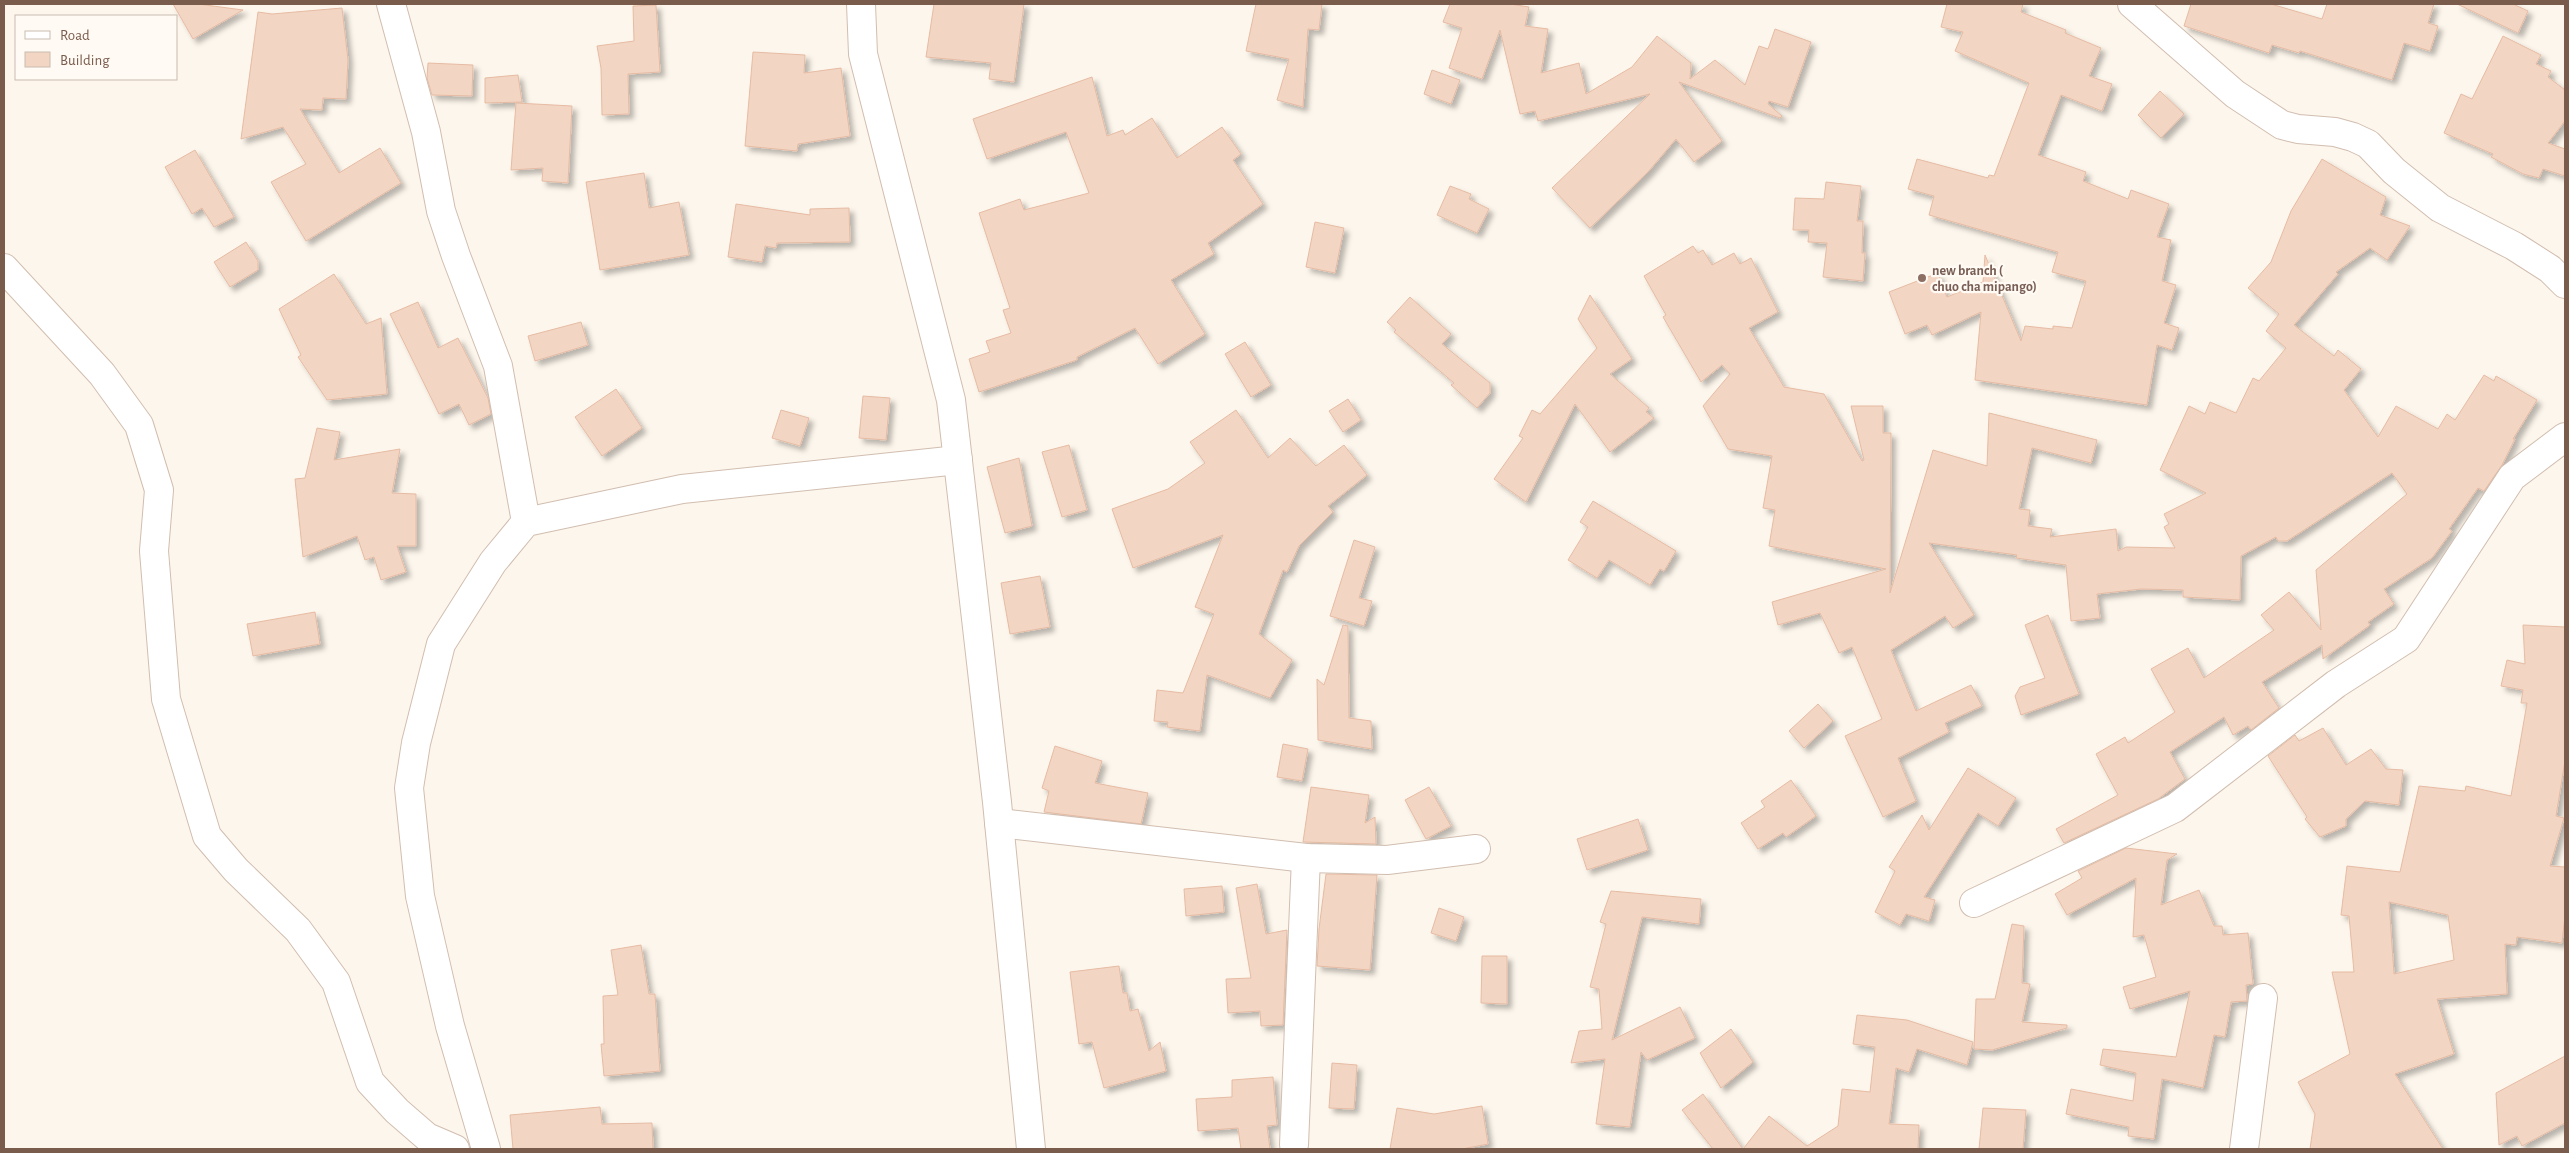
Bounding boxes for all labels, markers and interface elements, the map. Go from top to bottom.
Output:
legend [15,15,178,80]
text: Road [60,28,90,43]
text: Building [60,53,110,68]
place label: new branch ( chuo cha mipango) [1932,264,2037,294]
marker: new branch ( chuo cha mipango) [1916,272,1928,284]

